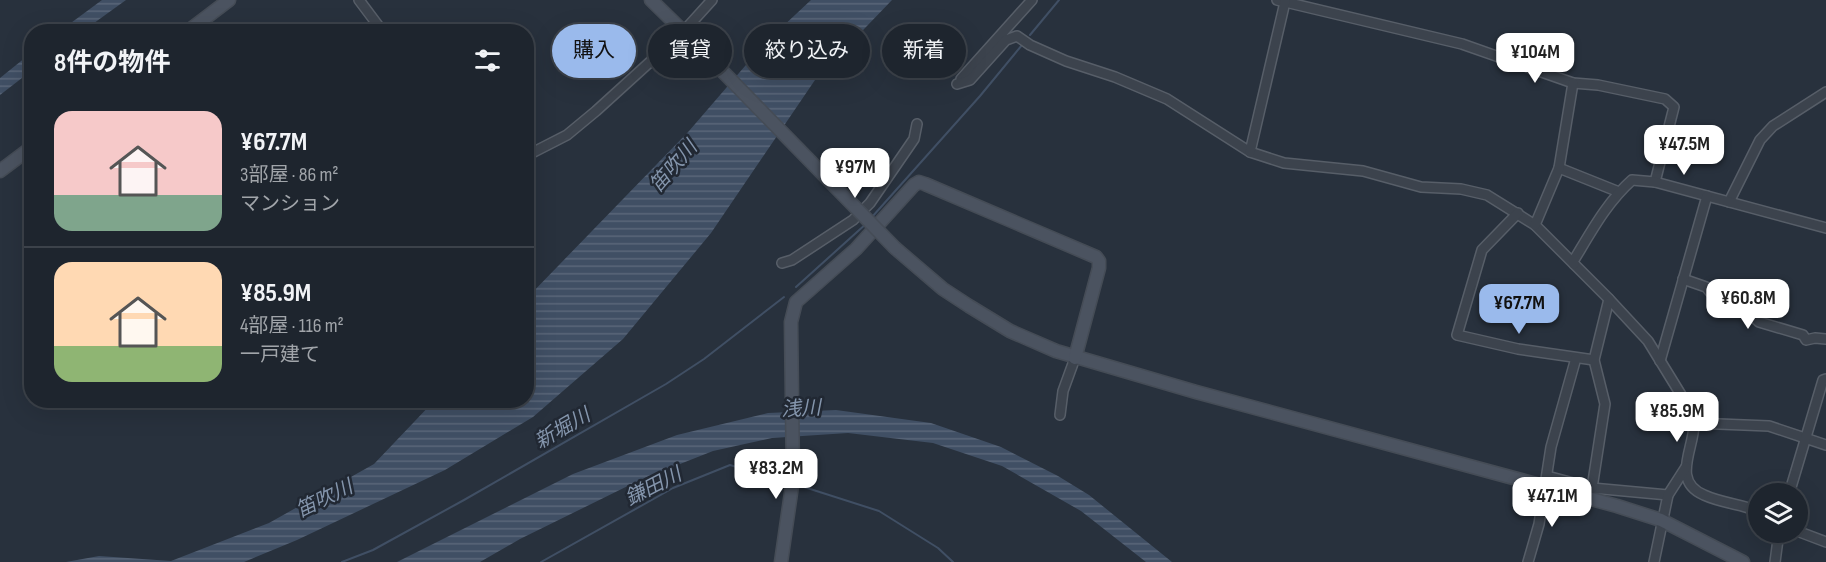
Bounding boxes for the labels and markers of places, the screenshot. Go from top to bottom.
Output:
pin: ¥104M [1493,33,1577,84]
pin: ¥47.5M [1635,125,1733,176]
pin: ¥97M [819,148,891,199]
pin: ¥60.8M [1699,279,1797,330]
pin: ¥67.7M [1470,284,1568,335]
pin: ¥85.9M [1628,392,1726,443]
pin: ¥83.2M [727,449,825,500]
pin: ¥47.1M [1503,477,1601,528]

